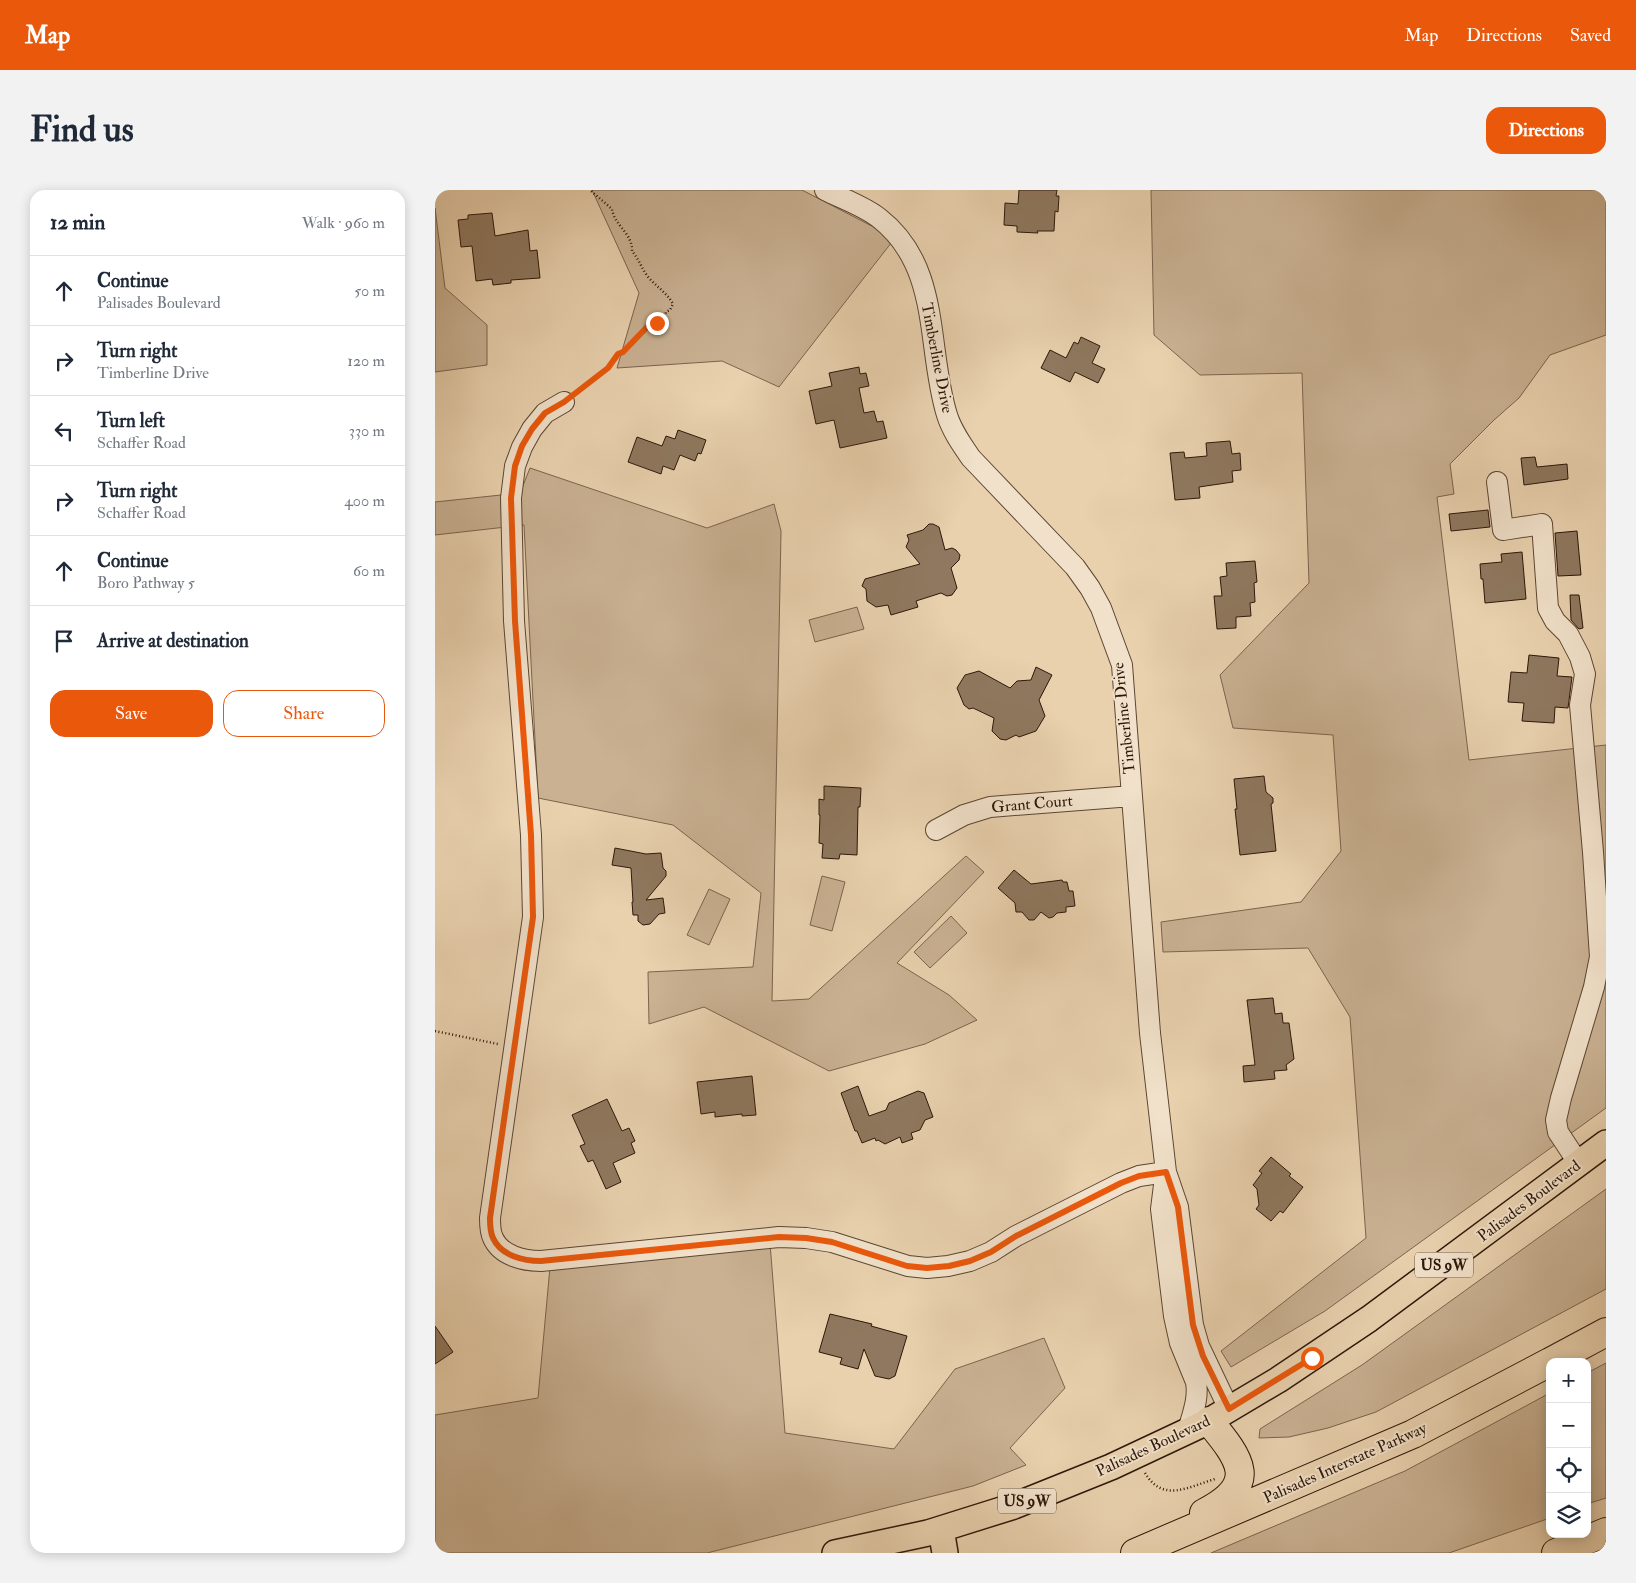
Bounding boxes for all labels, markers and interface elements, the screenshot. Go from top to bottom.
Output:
text: Map [25,20,70,51]
text: Map [1405,24,1438,47]
text: Directions [1466,24,1542,47]
text: Saved [1570,24,1611,47]
button: Directions [1486,107,1606,154]
text: Find us [30,108,134,152]
text: 12 min [50,209,105,236]
text: Walk · 960 m [302,213,385,233]
text: Continue [97,269,168,293]
icon: ahead [50,277,78,305]
text: 50 m [354,281,385,301]
text: Palisades Boulevard [97,293,221,313]
street label: Timberline Drive [916,301,958,415]
route end [646,312,669,335]
text: Turn right [97,339,177,363]
icon: right [50,347,78,375]
text: 120 m [347,351,385,371]
text: Timberline Drive [97,363,209,383]
text: Turn left [97,409,165,433]
icon: left [50,417,78,445]
text: 330 m [349,421,385,441]
text: Schaffer Road [97,433,186,453]
text: Turn right [97,479,177,503]
icon: right [50,487,78,515]
text: 400 m [344,491,385,511]
text: Schaffer Road [97,503,186,523]
text: Continue [97,549,168,573]
icon: ahead [50,557,78,585]
text: 60 m [353,561,385,581]
text: Boro Pathway 5 [97,573,195,593]
icon: arrive [50,627,78,655]
text: Arrive at destination [97,629,249,653]
street label: Timberline Drive [1108,661,1140,775]
button: Save [50,690,213,737]
button: Share [223,690,385,737]
street label: Grant Court [991,790,1073,818]
street label: Palisades Boulevard [1474,1156,1585,1246]
road number: US 9W [1415,1252,1473,1278]
route start [1301,1347,1324,1370]
map controls [1546,1358,1591,1538]
button: + [1546,1358,1591,1403]
button: − [1546,1403,1591,1448]
street label: Palisades Boulevard [1093,1411,1213,1481]
street label: Palisades Interstate Parkway [1260,1418,1431,1508]
button: locate [1546,1448,1591,1493]
road number: US 9W [998,1488,1056,1514]
button: layers [1546,1493,1591,1538]

